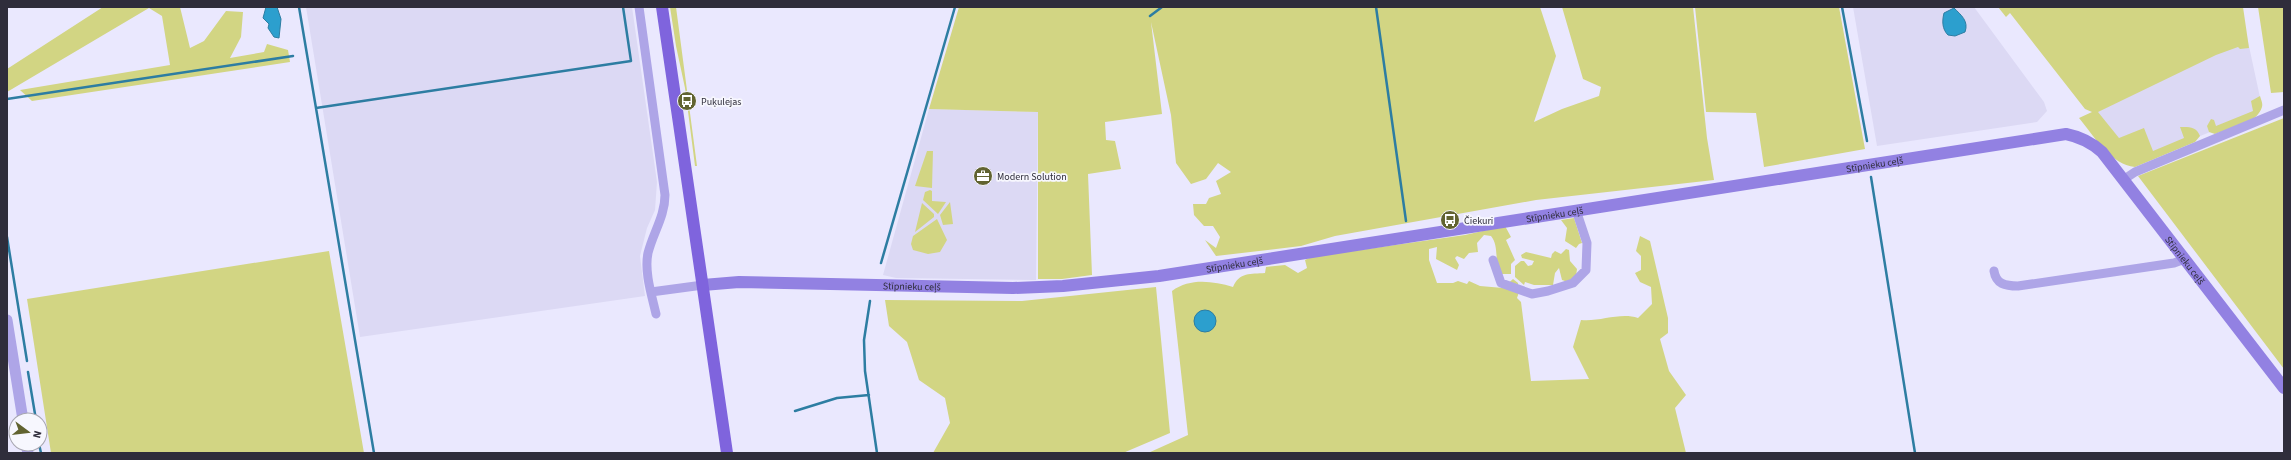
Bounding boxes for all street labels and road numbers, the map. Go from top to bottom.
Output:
street label: Stīpnieku ceļš [1845,154,1904,176]
street label: Stīpnieku ceļš [1525,204,1584,226]
street label: Stīpnieku ceļš [2161,233,2208,288]
street label: Stīpnieku ceļš [1205,254,1264,277]
street label: Stīpnieku ceļš [883,279,941,294]

